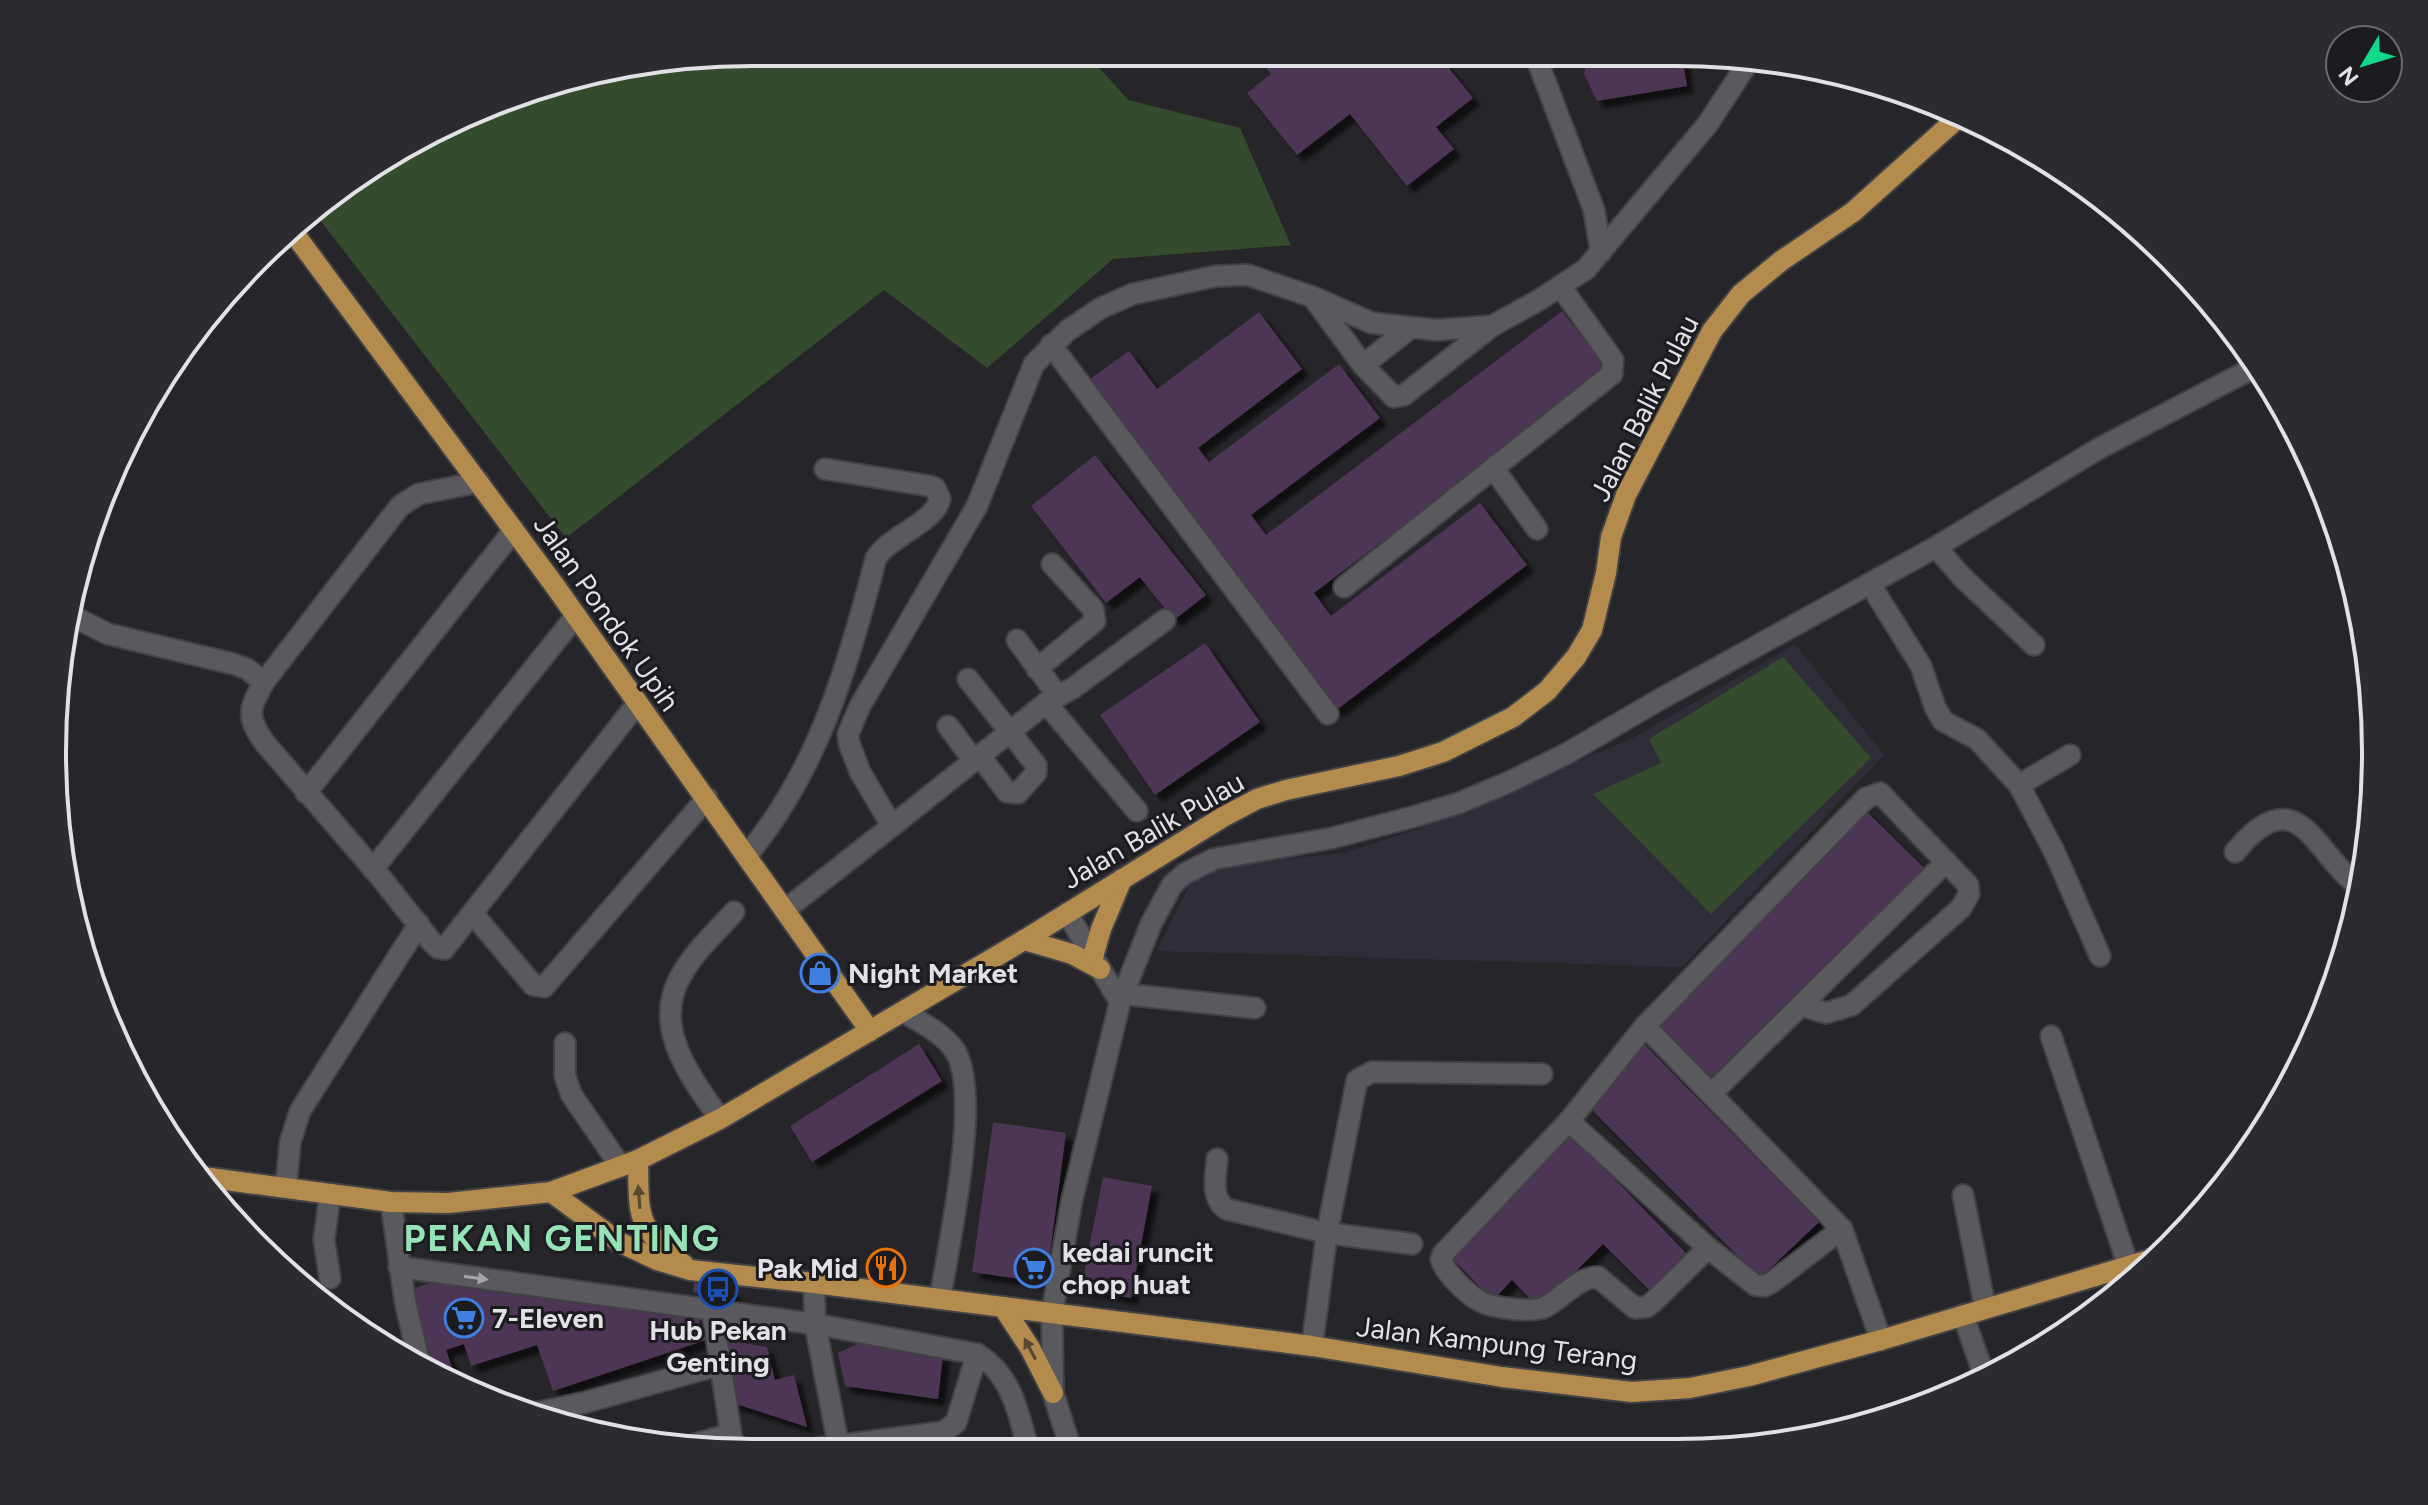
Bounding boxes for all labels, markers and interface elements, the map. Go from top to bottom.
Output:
north arrow [2324,24,2404,104]
text: N [2333,61,2365,91]
street label: Jalan Balik Pulau [1583,309,1705,507]
street label: Jalan Pondok Upih [527,509,687,717]
street label: Jalan Balik Pulau [1056,764,1250,896]
shop icon: Night Market [799,952,841,994]
place label: Night Market [848,956,1018,990]
one-way arrow [632,1184,645,1209]
district label: PEKAN GENTING [404,1217,720,1260]
place label: kedai runcit chop huat [1062,1235,1214,1301]
restaurant icon: Pak Mid [865,1247,907,1289]
supermarket icon: kedai runcit chop huat [1013,1247,1055,1289]
place label: Pak Mid [757,1251,858,1285]
bus stop icon: Hub Pekan Genting [697,1268,739,1310]
one-way arrow [464,1272,489,1285]
supermarket icon: 7-Eleven [443,1297,485,1339]
place label: 7-Eleven [492,1301,604,1335]
street label: Jalan Kampung Terang [1355,1309,1639,1377]
place label: Hub Pekan Genting [649,1313,787,1379]
one-way arrow [1023,1337,1037,1360]

